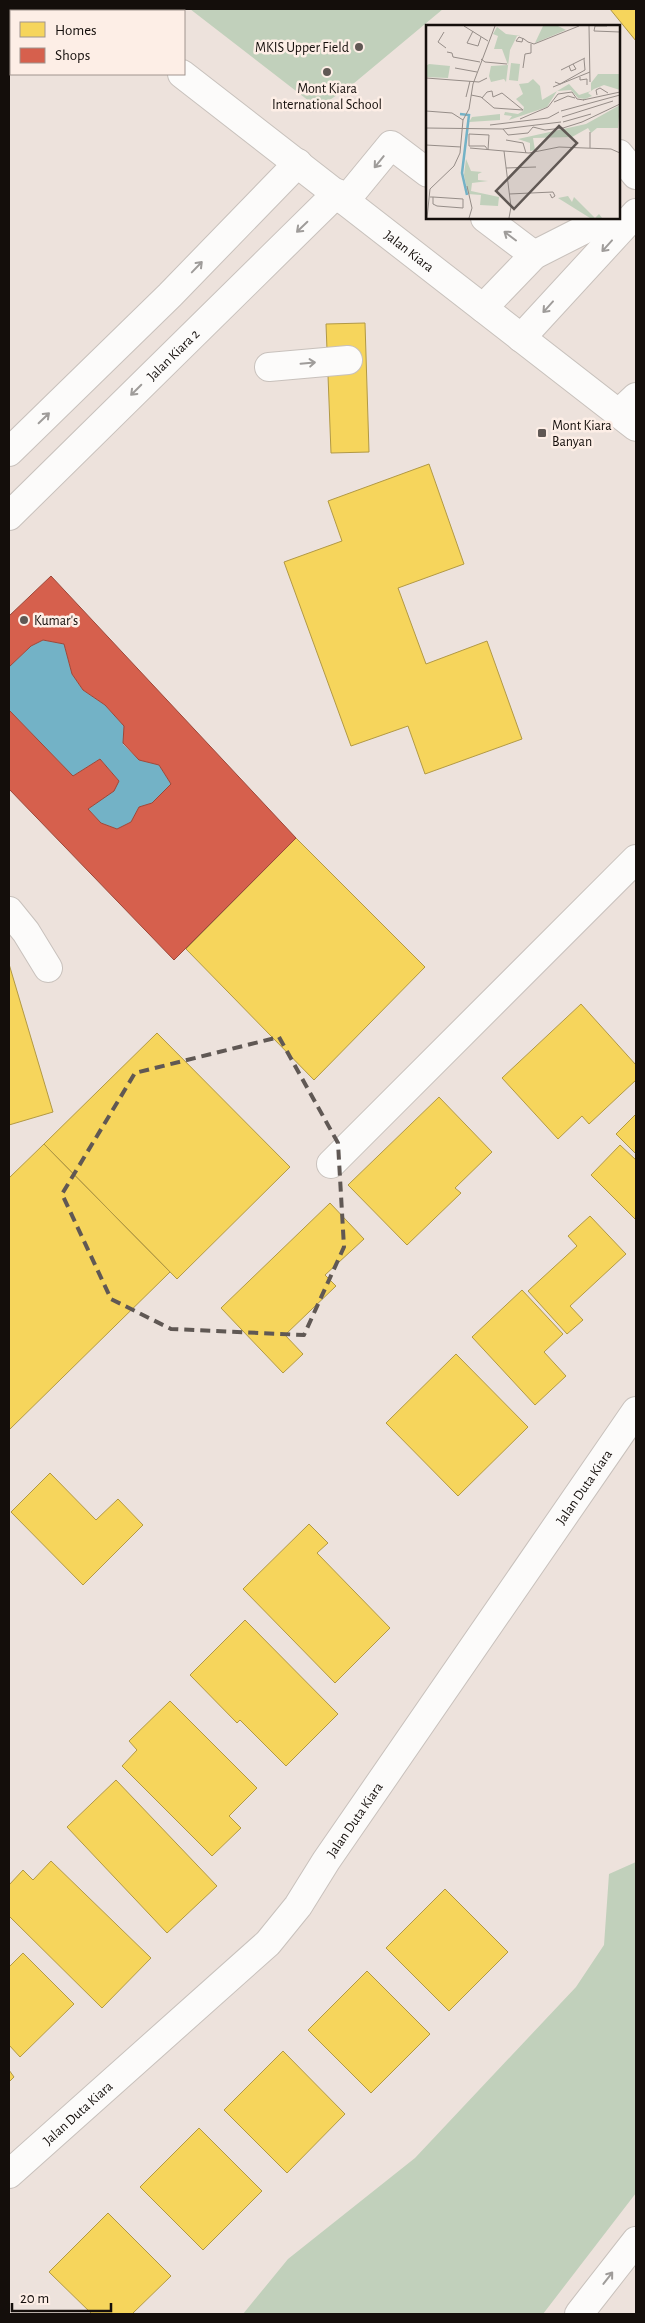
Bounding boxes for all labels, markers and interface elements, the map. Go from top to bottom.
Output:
legend [10,10,185,75]
text: Homes [55,23,97,38]
inset map [426,25,620,219]
place label: MKIS Upper Field [255,41,349,55]
marker: MKIS Upper Field [353,41,365,53]
text: Shops [55,48,90,63]
marker: Mont Kiara International School [321,66,333,78]
place label: Mont Kiara International School [272,82,382,112]
one-way arrow [373,155,384,168]
one-way arrow [295,221,308,233]
street label: Jalan Kiara [382,228,436,275]
one-way arrow [504,231,517,242]
one-way arrow [601,239,613,252]
one-way arrow [191,261,203,273]
one-way arrow [543,300,554,313]
street label: Jalan Kiara 2 [145,327,202,384]
one-way arrow [300,358,316,368]
one-way arrow [130,384,142,396]
one-way arrow [37,412,50,424]
place label: Mont Kiara Banyan [552,419,612,449]
marker: Mont Kiara Banyan [536,427,548,439]
marker: Kumar's [18,614,30,626]
place label: Kumar's [34,614,78,628]
street label: Jalan Duta Kiara [554,1447,615,1527]
street label: Jalan Duta Kiara [325,1780,386,1860]
street label: Jalan Duta Kiara [41,2079,116,2148]
one-way arrow [602,2272,613,2285]
scale bar [12,2280,111,2312]
text: 20 m [20,2291,49,2306]

